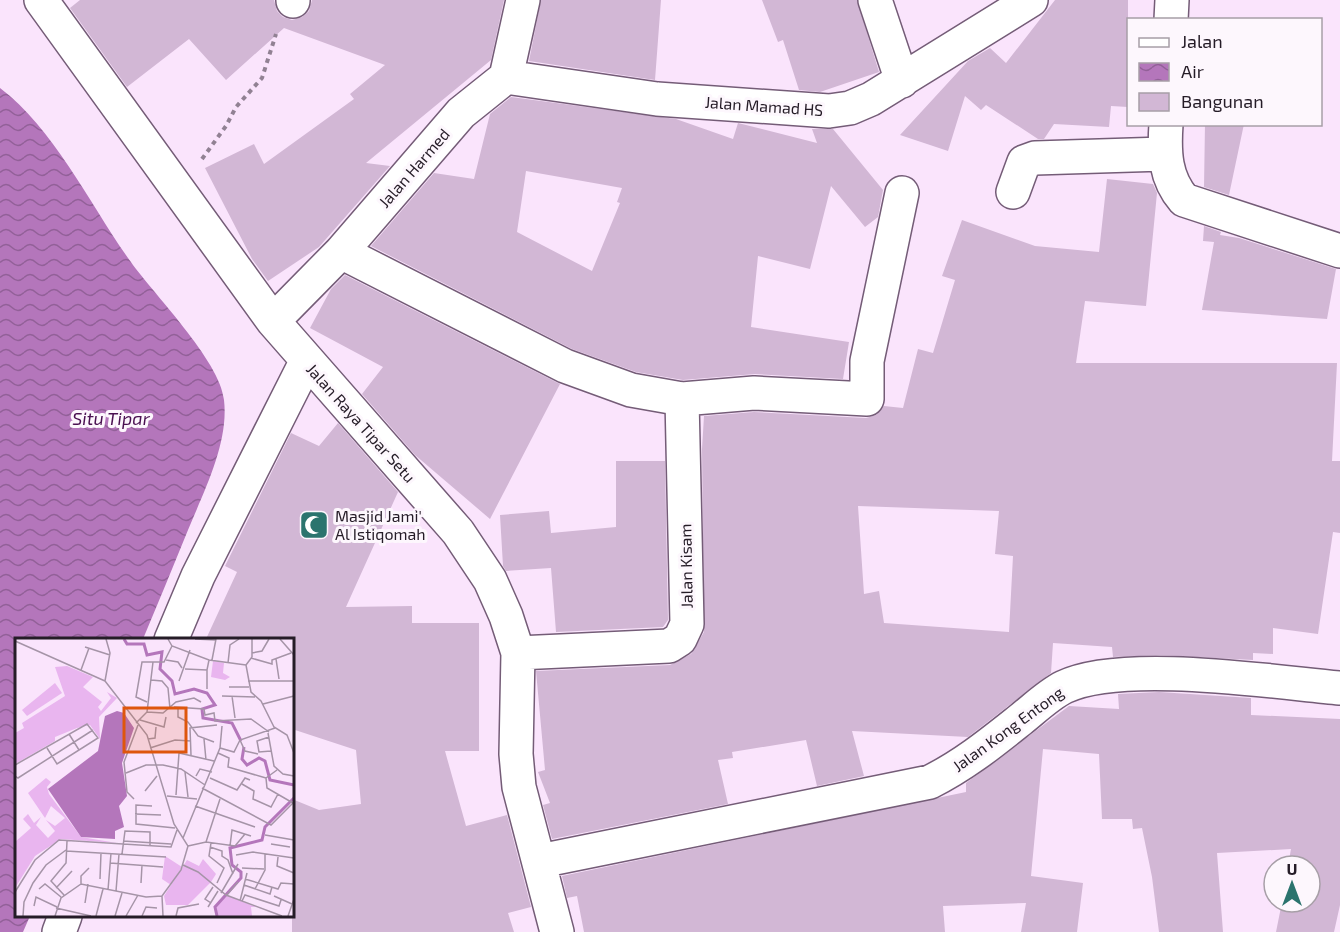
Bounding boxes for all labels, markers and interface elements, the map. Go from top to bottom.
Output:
legend [1127,18,1322,126]
text: Jalan [1181,30,1223,52]
text: Air [1181,60,1204,82]
text: Bangunan [1181,90,1264,112]
street label: Jalan Mamad HS [704,92,824,119]
street label: Jalan Harmed [374,124,453,211]
street label: Jalan Raya Tipar Setu [303,359,420,486]
water label: Situ Tipar [72,407,151,429]
place label: Masjid Jami' Al Istiqomah [335,506,426,543]
mosque icon: Masjid Jami' Al Istiqomah [298,509,330,541]
street label: Jalan Kisam [675,523,696,609]
inset map [15,638,294,917]
street label: Jalan Kong Entong [949,682,1067,775]
north arrow [1262,854,1322,914]
text: U [1287,859,1297,878]

